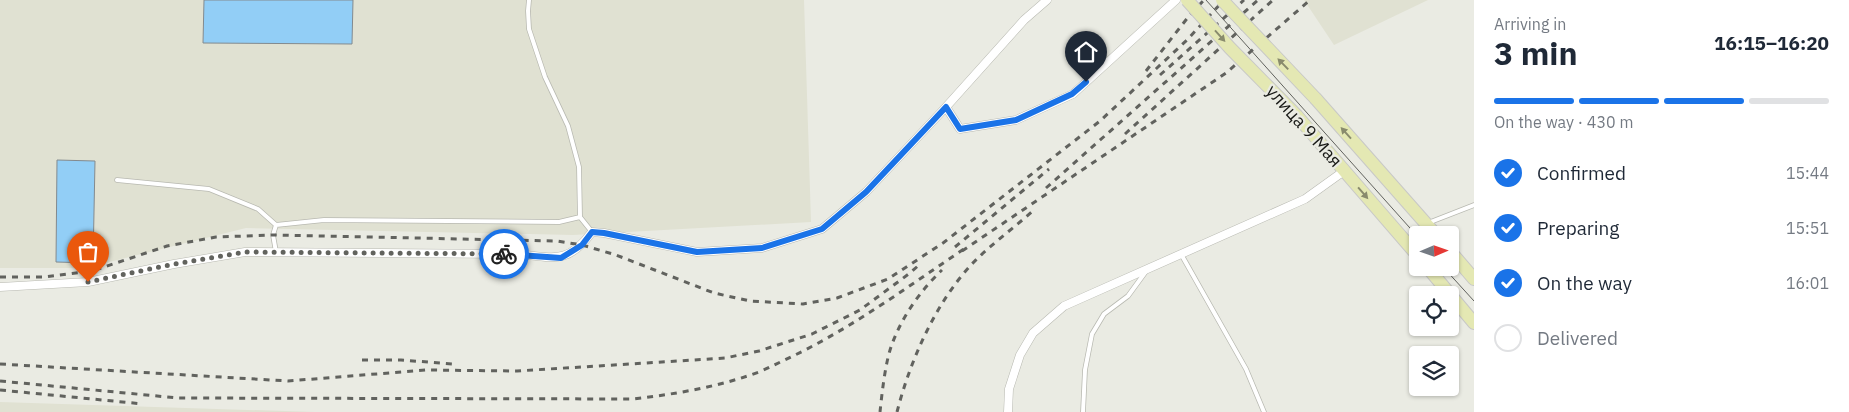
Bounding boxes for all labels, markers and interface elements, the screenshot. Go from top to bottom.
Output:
text: Arriving in [1494,14,1566,34]
one-way arrow [1214,30,1226,42]
pin [1065,31,1107,82]
text: 16:15–16:20 [1714,31,1829,55]
text: 3 min [1494,32,1578,74]
icon: home [1072,38,1100,66]
one-way arrow [1277,58,1289,70]
street label: улица 9 Мая [1261,80,1347,172]
text: On the way · 430 m [1494,112,1633,132]
one-way arrow [1340,127,1352,139]
icon: check [1494,159,1522,187]
text: Confirmed [1537,161,1626,185]
text: 15:44 [1786,163,1829,183]
one-way arrow [1357,186,1369,198]
icon: check [1494,214,1522,242]
text: Preparing [1537,216,1619,240]
text: 15:51 [1786,218,1829,238]
north arrow [1409,226,1459,276]
map controls [1409,226,1459,396]
courier [479,229,529,279]
pin [67,231,109,282]
icon: bag [74,238,102,266]
icon: bike [490,240,518,268]
icon: check [1494,269,1522,297]
text: On the way [1537,271,1632,295]
text: 16:01 [1786,273,1829,293]
button: locate [1409,286,1459,336]
text: Delivered [1537,326,1618,350]
button: layers [1409,346,1459,396]

